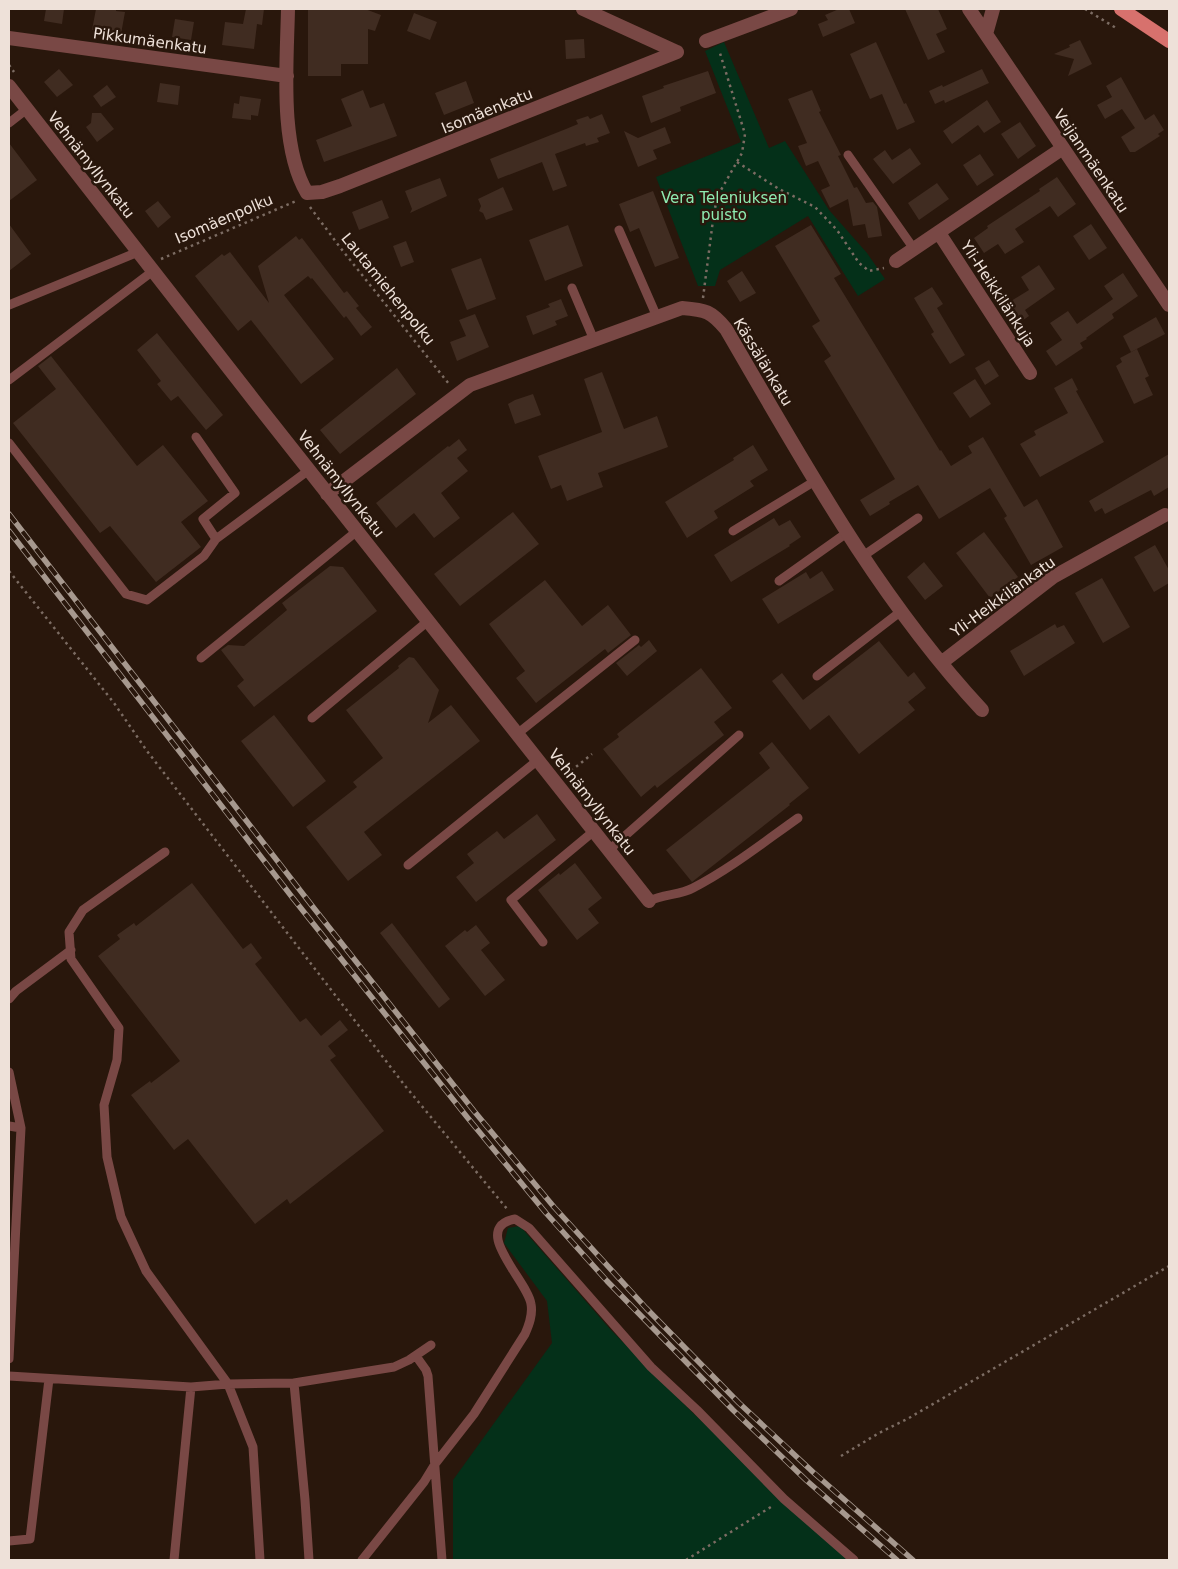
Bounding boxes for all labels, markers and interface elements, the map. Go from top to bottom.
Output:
street label: Pikkumäenkatu [92,24,208,58]
street label: Isomäenkatu [439,84,535,138]
street label: Veijanmäenkatu [1050,106,1132,216]
street label: Vehnämyllynkatu [44,108,138,222]
park label: Vera Teleniuksen puisto [661,189,787,224]
street label: Isomäenpolku [172,190,276,248]
street label: Lautamiehenpolku [337,229,439,349]
street label: Yli-Heikkilänkuja [956,237,1039,351]
street label: Kässälänkatu [730,315,796,409]
street label: Vehnämyllynkatu [294,427,388,541]
street label: Yli-Heikkilänkatu [946,553,1059,642]
street label: Vehnämyllynkatu [545,745,639,859]

